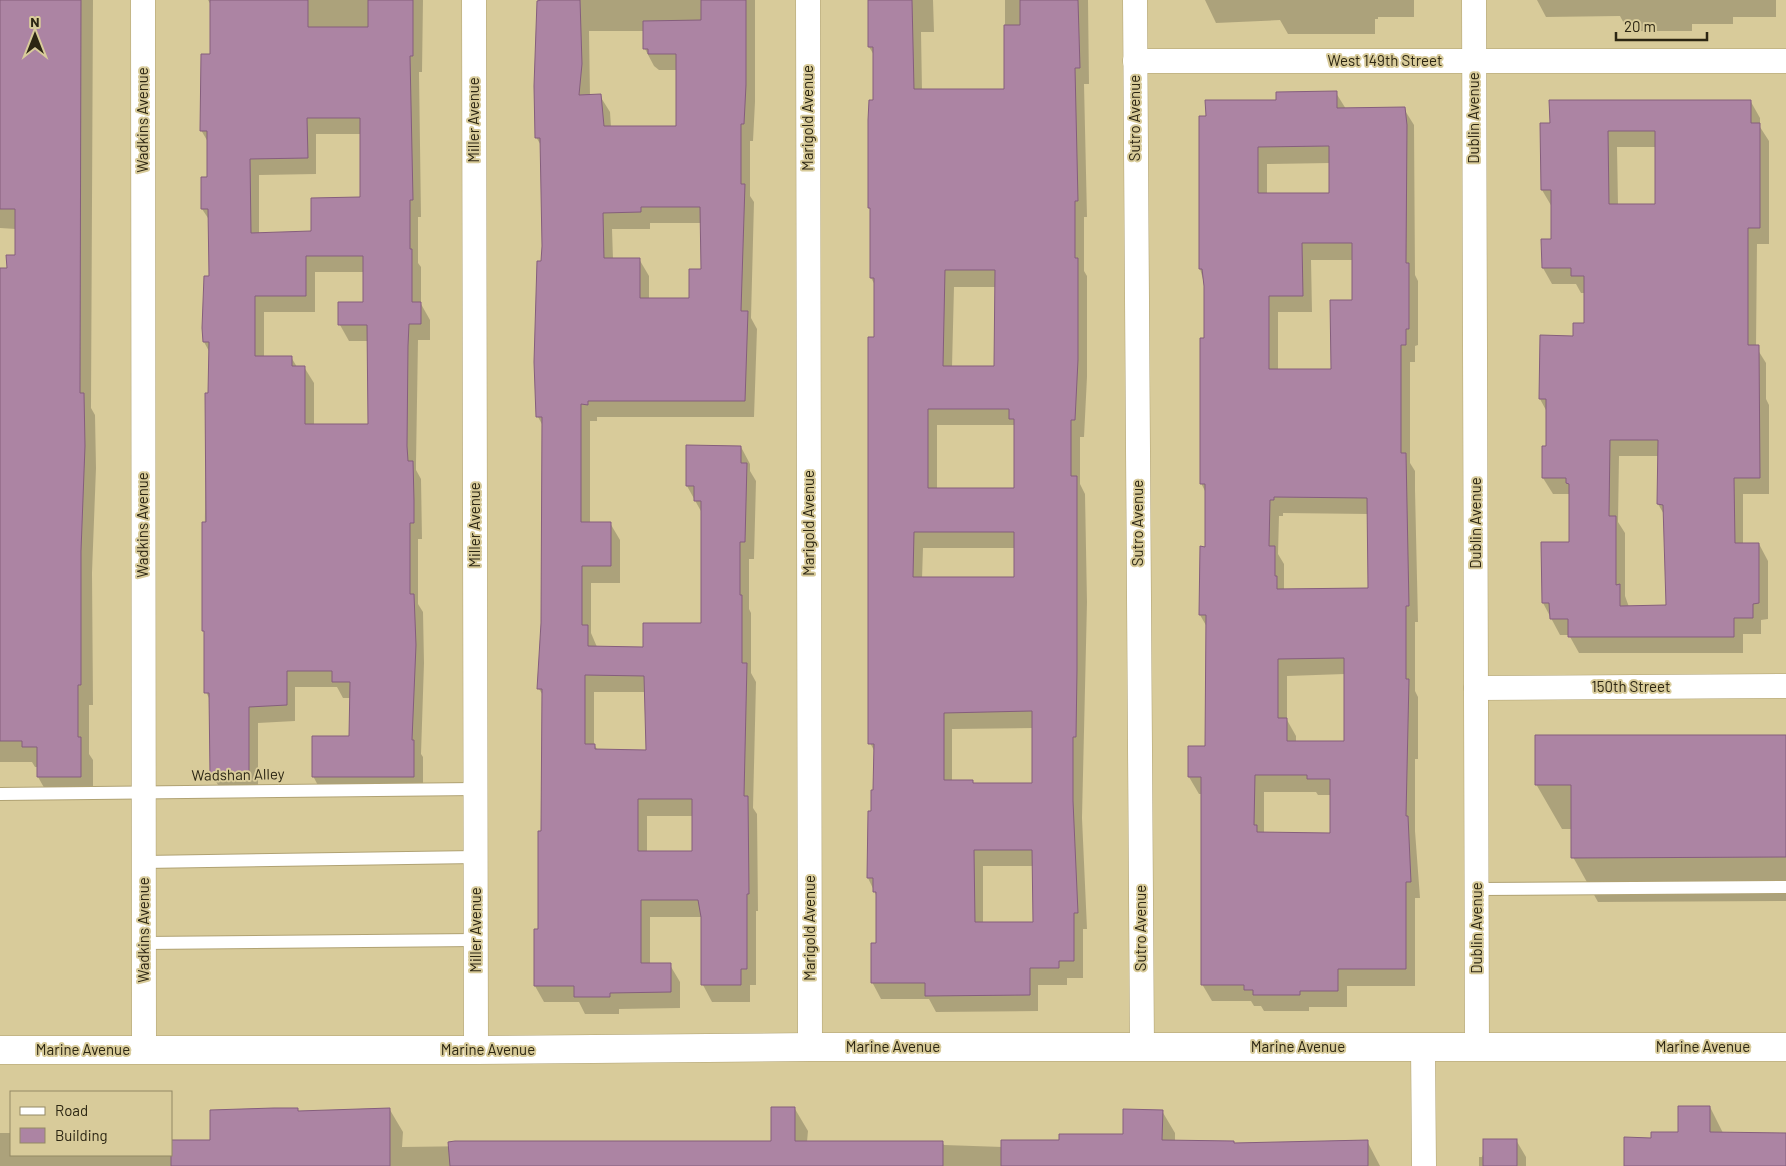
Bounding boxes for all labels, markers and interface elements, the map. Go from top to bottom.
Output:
north arrow [10,10,60,60]
scale bar [1616,10,1707,42]
text: N [30,13,40,30]
text: 20 m [1624,17,1656,35]
street label: West 149th Street [1328,51,1442,69]
street label: Marigold Avenue [798,65,816,171]
street label: Wadkins Avenue [133,67,151,173]
street label: Dublin Avenue [1464,72,1482,164]
street label: Sutro Avenue [1125,75,1143,161]
street label: Miller Avenue [464,77,482,163]
street label: Marigold Avenue [799,470,817,576]
street label: Wadkins Avenue [133,472,151,578]
street label: Dublin Avenue [1466,477,1484,569]
street label: Sutro Avenue [1128,480,1146,566]
street label: Miller Avenue [465,482,483,568]
street label: 150th Street [1592,677,1670,695]
street label: Wadshan Alley [191,764,285,784]
street label: Marigold Avenue [800,875,818,981]
street label: Wadkins Avenue [134,877,152,983]
street label: Dublin Avenue [1467,882,1485,974]
street label: Sutro Avenue [1131,885,1149,971]
street label: Miller Avenue [466,887,484,973]
street label: Marine Avenue [846,1037,940,1055]
street label: Marine Avenue [1251,1037,1345,1055]
street label: Marine Avenue [1656,1037,1750,1055]
street label: Marine Avenue [36,1040,130,1058]
street label: Marine Avenue [441,1040,535,1058]
legend [10,1091,172,1156]
text: Road [55,1101,88,1119]
text: Building [55,1126,108,1144]

